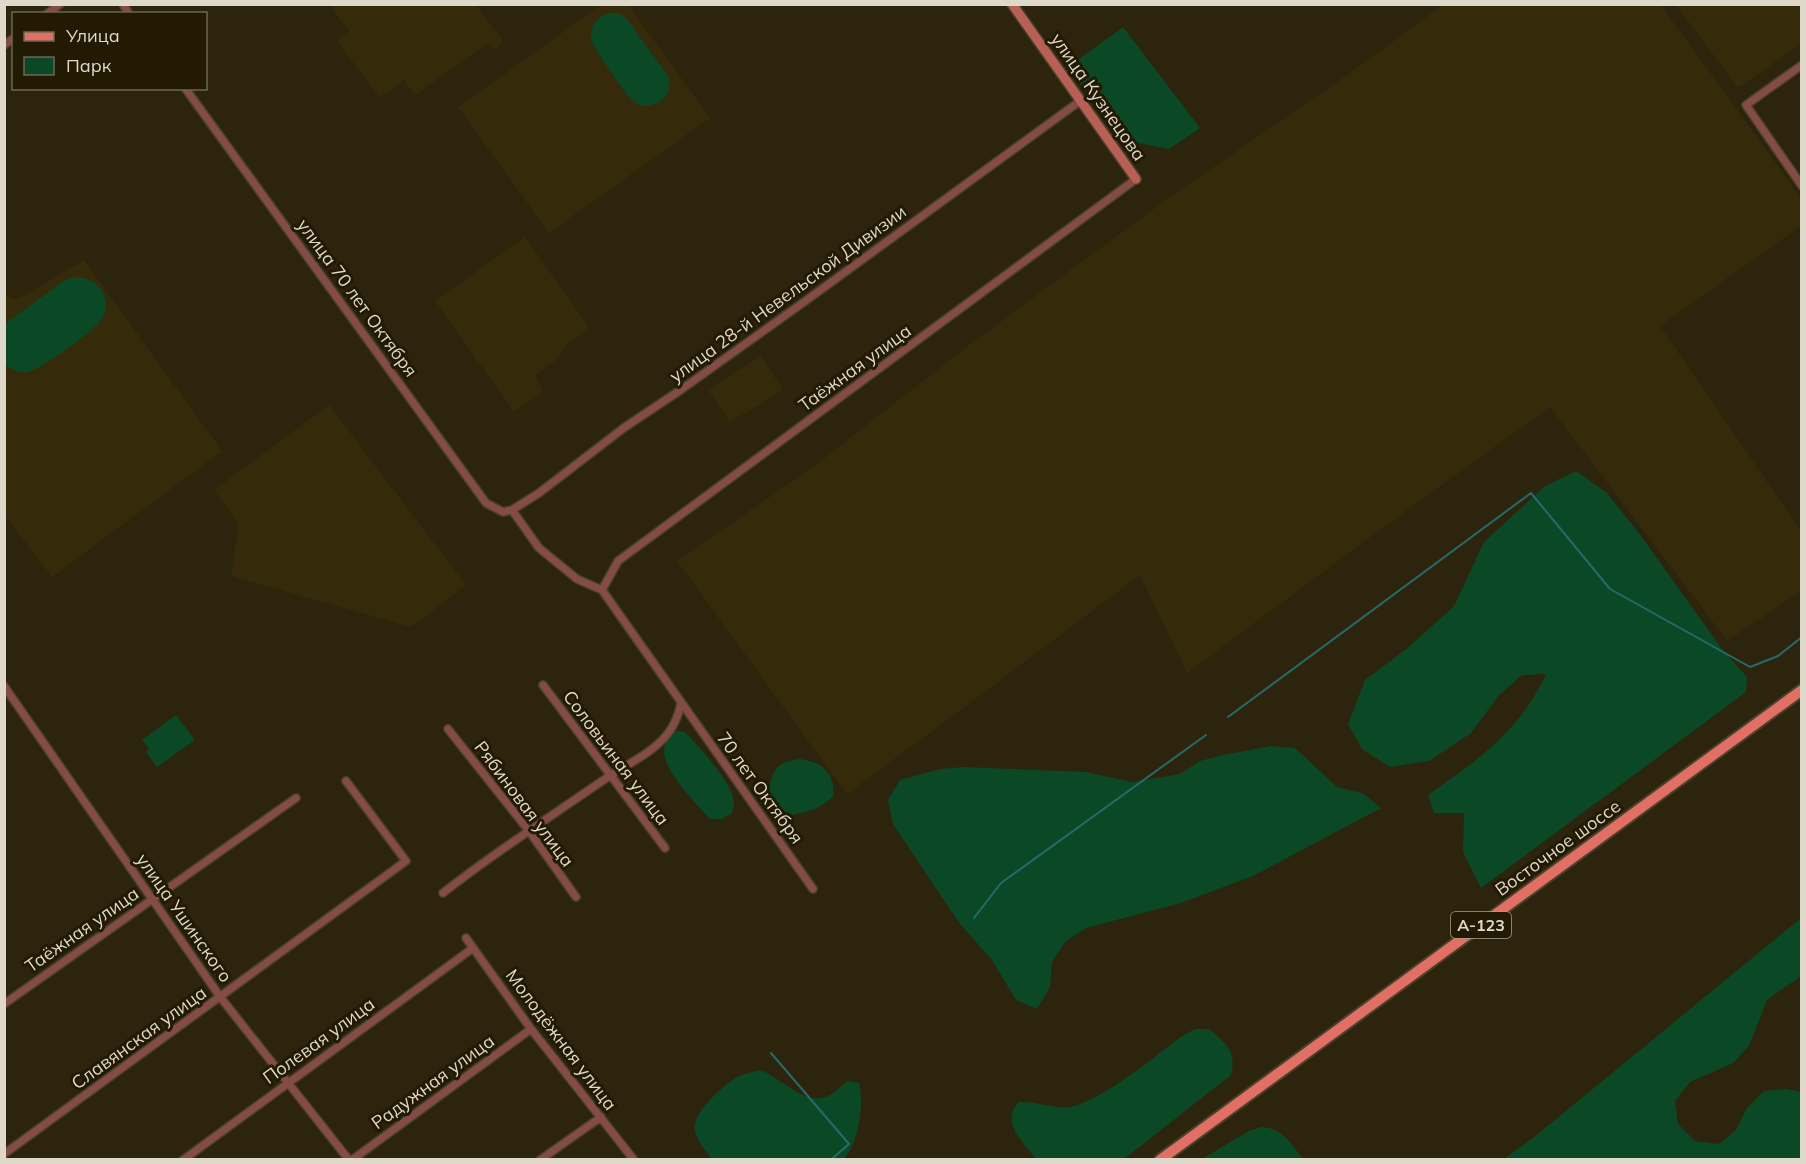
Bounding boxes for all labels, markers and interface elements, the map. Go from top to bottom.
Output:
legend [12,12,207,90]
text: Улица [65,24,120,47]
street label: улица Кузнецова [1046,28,1151,165]
text: Парк [66,54,112,77]
street label: улица 28-й Невельской Дивизии [665,200,911,387]
street label: улица 70 лет Октября [292,214,423,381]
street label: Таёжная улица [794,319,916,416]
street label: Соловьиная улица [558,686,675,830]
street label: 70 лет Октября [712,727,809,848]
street label: Рябиновая улица [469,736,579,871]
street label: Восточное шоссе [1490,794,1625,901]
street label: улица Ушинского [131,849,237,987]
street label: Таёжная улица [20,882,143,977]
road number: А-123 [1451,912,1511,938]
street label: Молодёжная улица [501,965,622,1115]
street label: Славянская улица [67,981,211,1094]
street label: Полевая улица [258,992,379,1089]
street label: Радужная улица [367,1029,499,1134]

